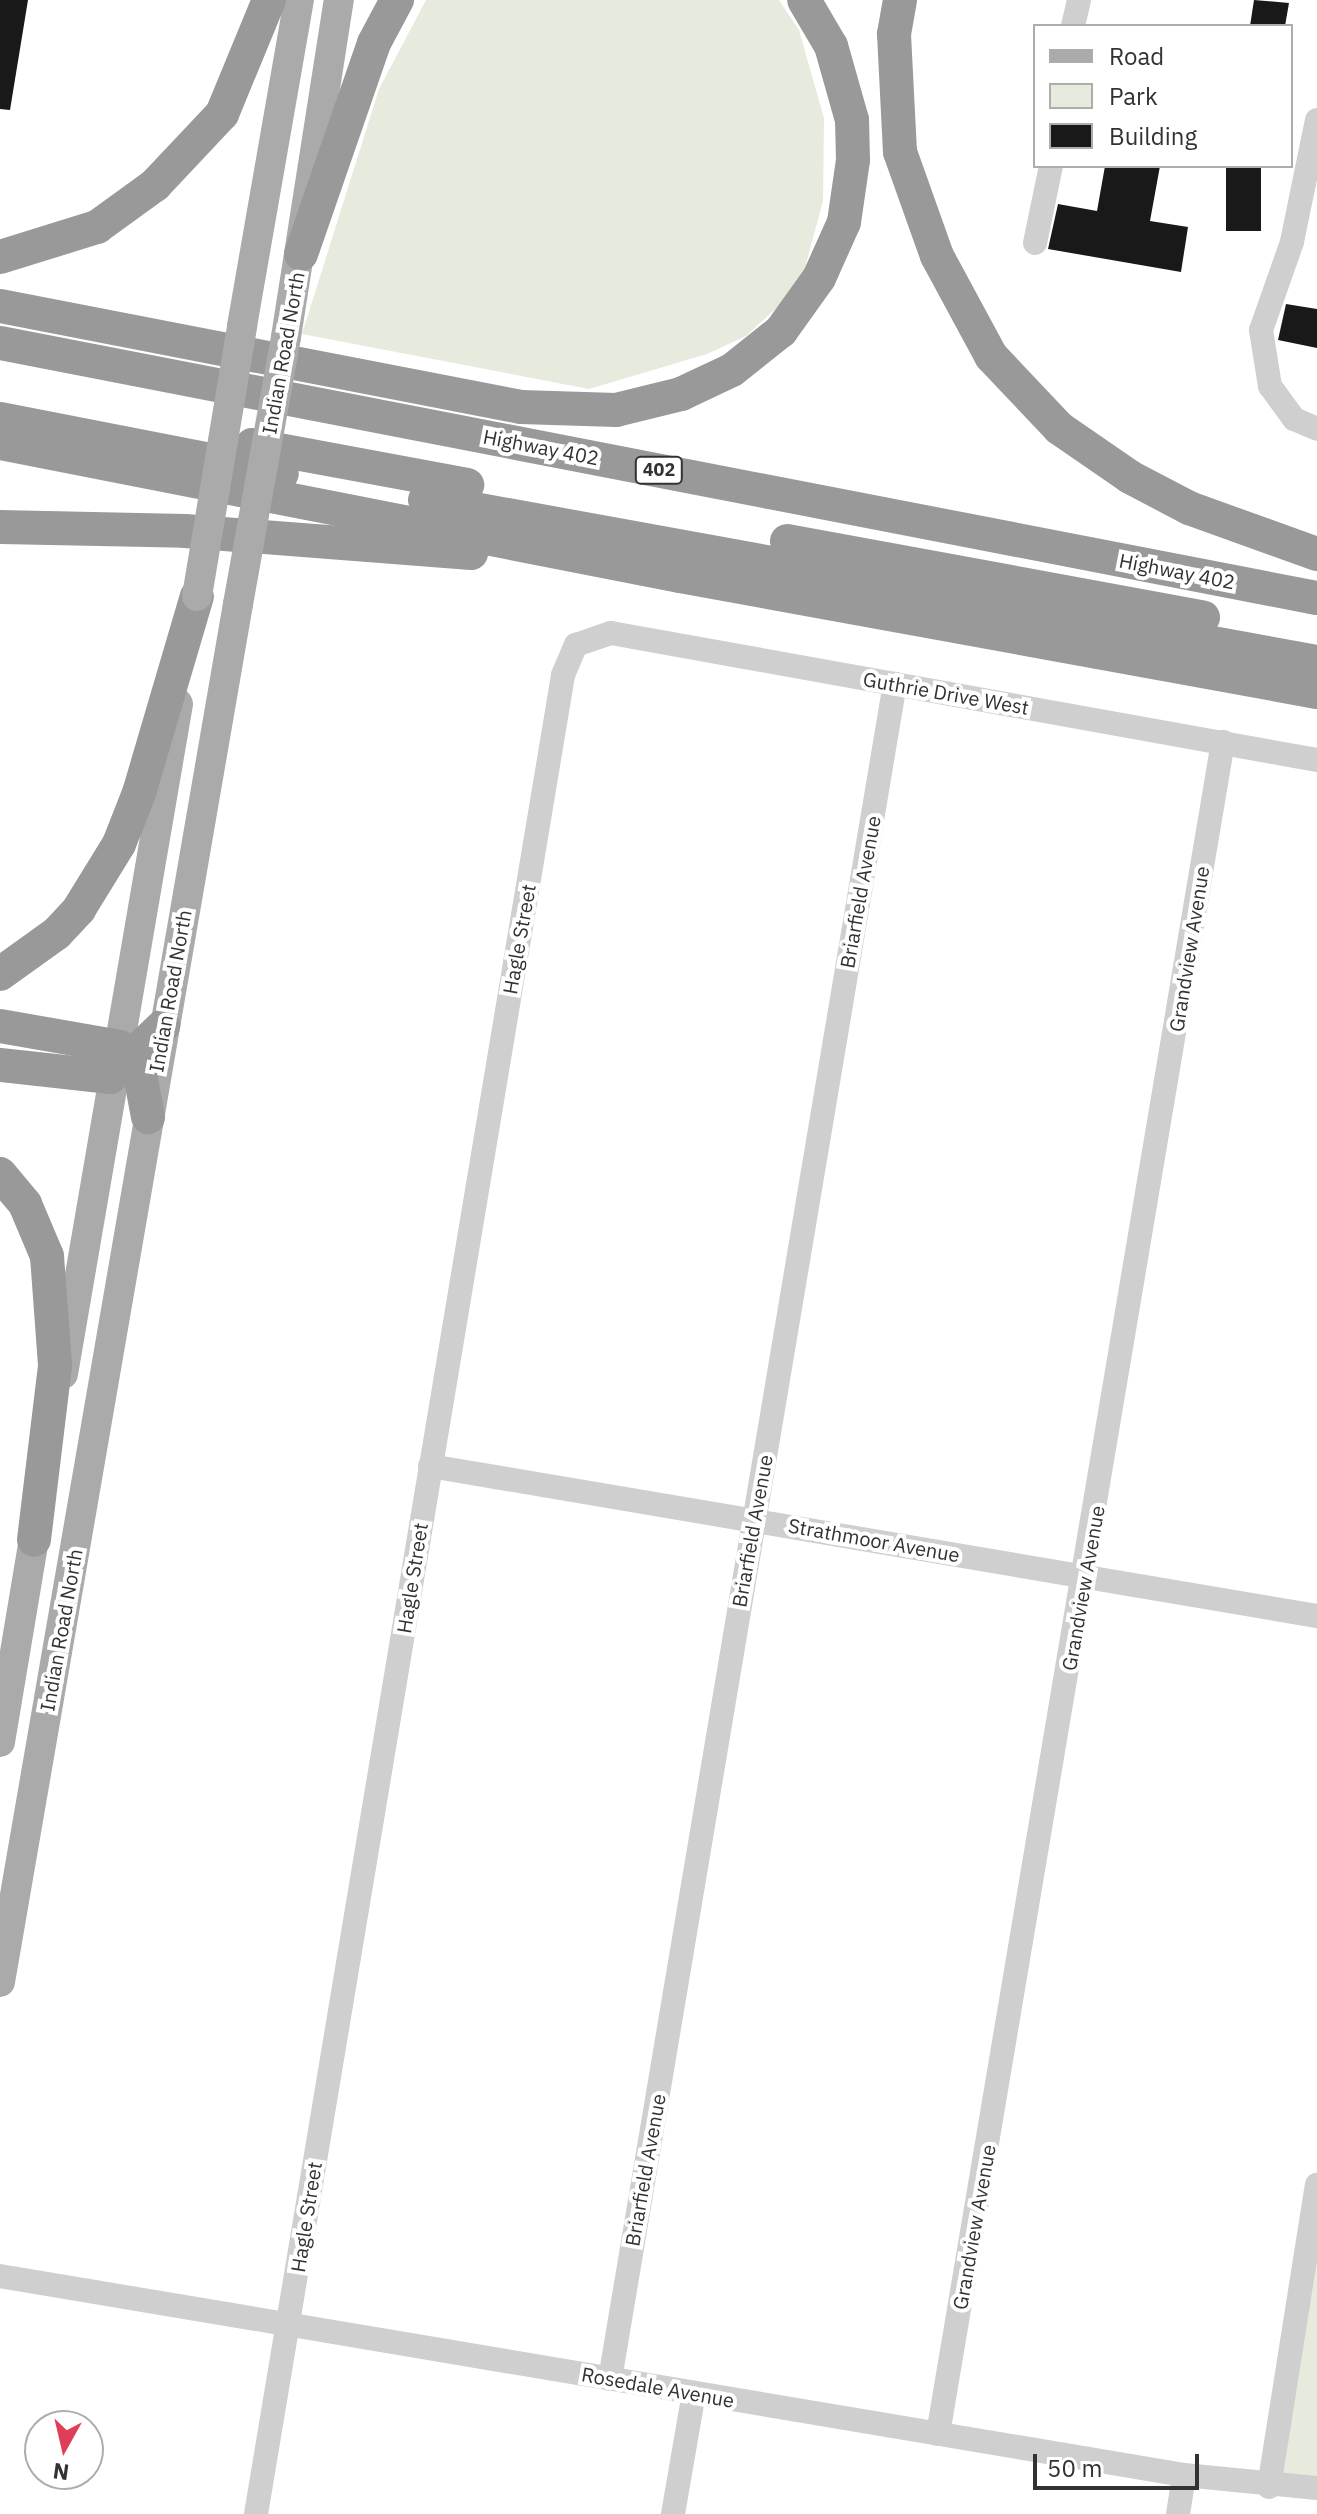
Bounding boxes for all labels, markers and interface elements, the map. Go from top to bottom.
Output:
legend [1033,24,1293,168]
text: Road [1109,40,1164,72]
text: Park [1109,80,1158,112]
text: Building [1109,120,1197,152]
street label: Indian Road North [257,270,309,436]
street label: Highway 402 [481,424,601,470]
road number: 402 [633,456,685,484]
street label: Highway 402 [1117,548,1237,594]
street label: Guthrie Drive West [861,667,1031,719]
street label: Briarfield Avenue [835,814,885,970]
street label: Grandview Avenue [1164,864,1214,1034]
street label: Hagle Street [498,882,540,996]
street label: Indian Road North [144,908,196,1074]
street label: Briarfield Avenue [727,1453,777,1609]
street label: Grandview Avenue [1057,1503,1109,1673]
street label: Strathmoor Avenue [786,1513,962,1567]
street label: Hagle Street [391,1521,433,1635]
street label: Indian Road North [35,1547,87,1713]
street label: Briarfield Avenue [620,2092,670,2248]
street label: Grandview Avenue [948,2142,1000,2312]
street label: Hagle Street [285,2160,327,2274]
street label: Rosedale Avenue [580,2362,736,2412]
north arrow [24,2410,104,2490]
scale bar [1037,2438,1203,2488]
text: 50 m [1047,2452,1102,2484]
text: N [51,2457,71,2488]

